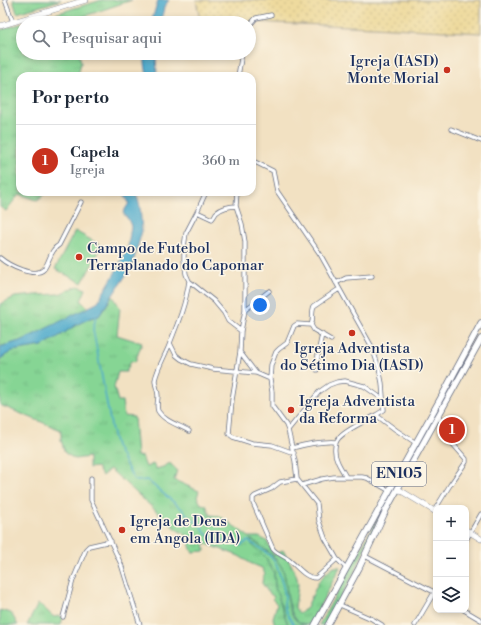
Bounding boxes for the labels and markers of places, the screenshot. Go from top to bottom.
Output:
place label: Igreja (IASD) Monte Morial [347,52,440,88]
marker: Igreja (IASD) Monte Morial [442,65,452,75]
place label: Campo de Futebol Terraplanado do Capomar [87,239,265,275]
marker: Campo de Futebol Terraplanado do Capomar [74,252,84,262]
marker: Igreja Adventista do Sétimo Dia (IASD) [347,328,357,338]
place label: Igreja Adventista do Sétimo Dia (IASD) [280,339,424,375]
place label: Igreja Adventista da Reforma [299,392,415,428]
marker: Igreja Adventista da Reforma [286,405,296,415]
pin: 1 [439,415,465,445]
place label: Igreja de Deus em Angola (IDA) [130,512,240,548]
marker: Igreja de Deus em Angola (IDA) [117,525,127,535]

